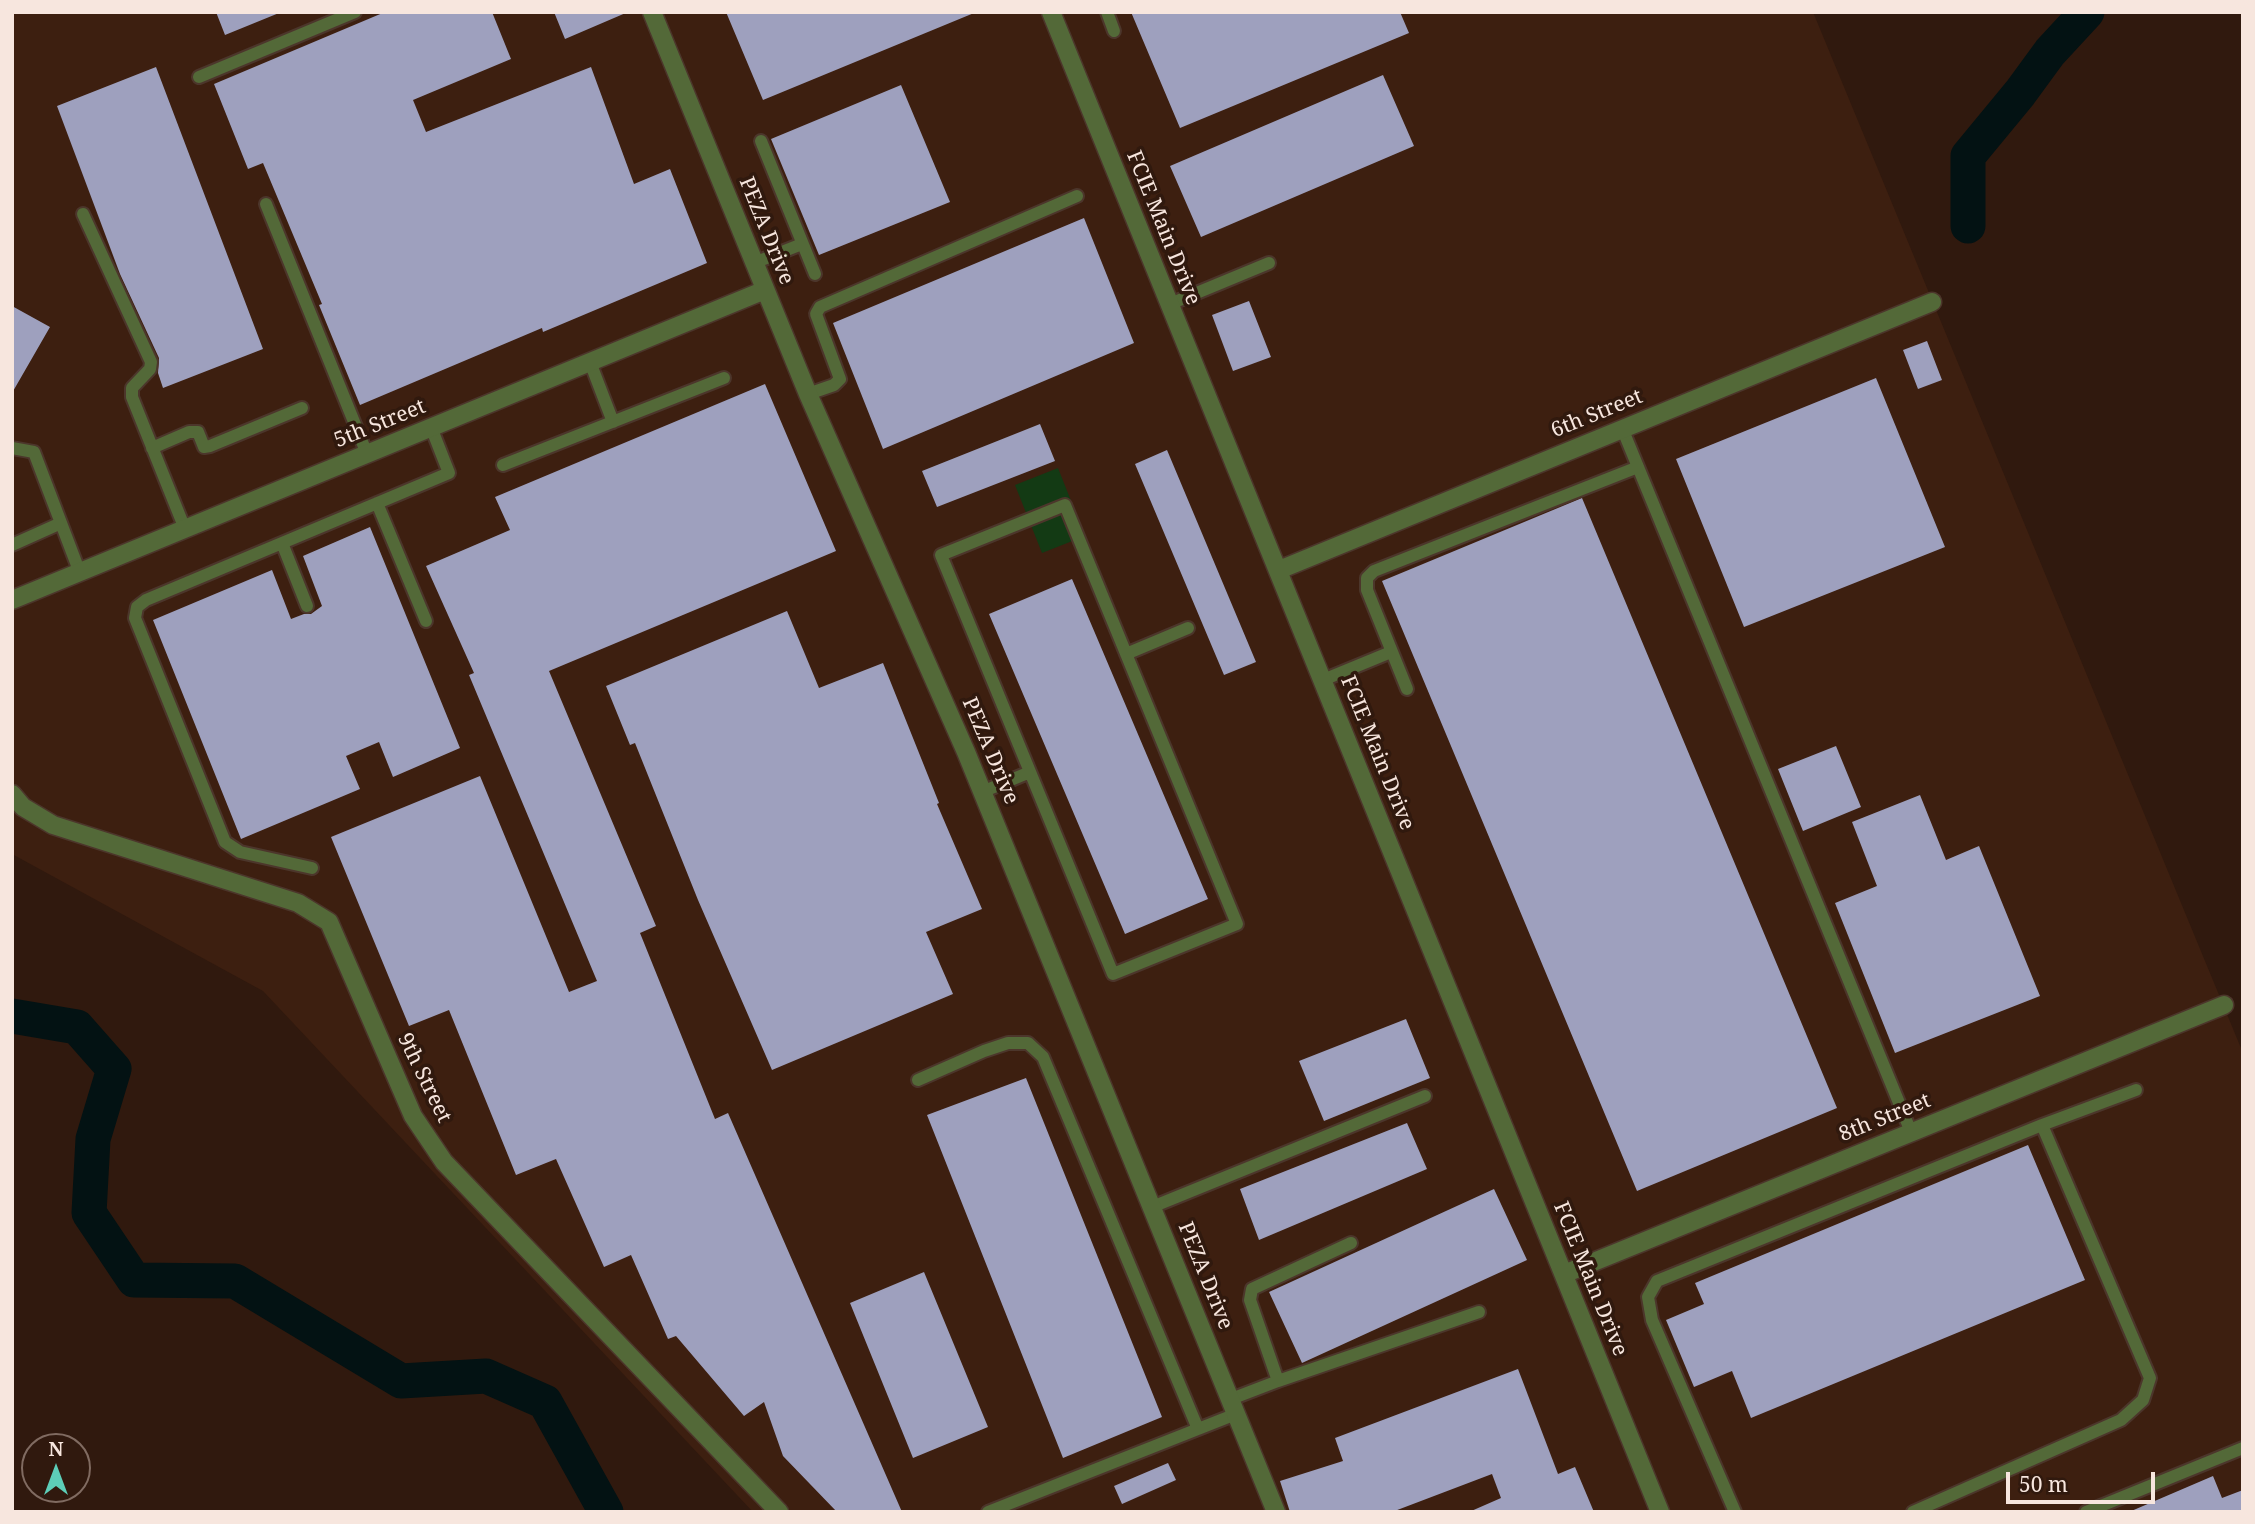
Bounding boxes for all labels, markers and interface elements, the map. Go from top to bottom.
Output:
street label: FCIE Main Drive [1121,147,1205,309]
street label: PEZA Drive [733,174,799,288]
street label: 6th Street [1548,384,1646,444]
street label: 5th Street [331,394,429,454]
street label: FCIE Main Drive [1335,672,1419,834]
street label: PEZA Drive [956,694,1024,808]
street label: 9th Street [392,1029,456,1127]
street label: 8th Street [1836,1088,1934,1148]
street label: FCIE Main Drive [1548,1198,1632,1360]
street label: PEZA Drive [1172,1219,1238,1333]
north arrow [21,1433,91,1503]
text: N [49,1436,63,1462]
scale bar [2010,1458,2159,1502]
text: 50 m [2019,1470,2068,1498]

